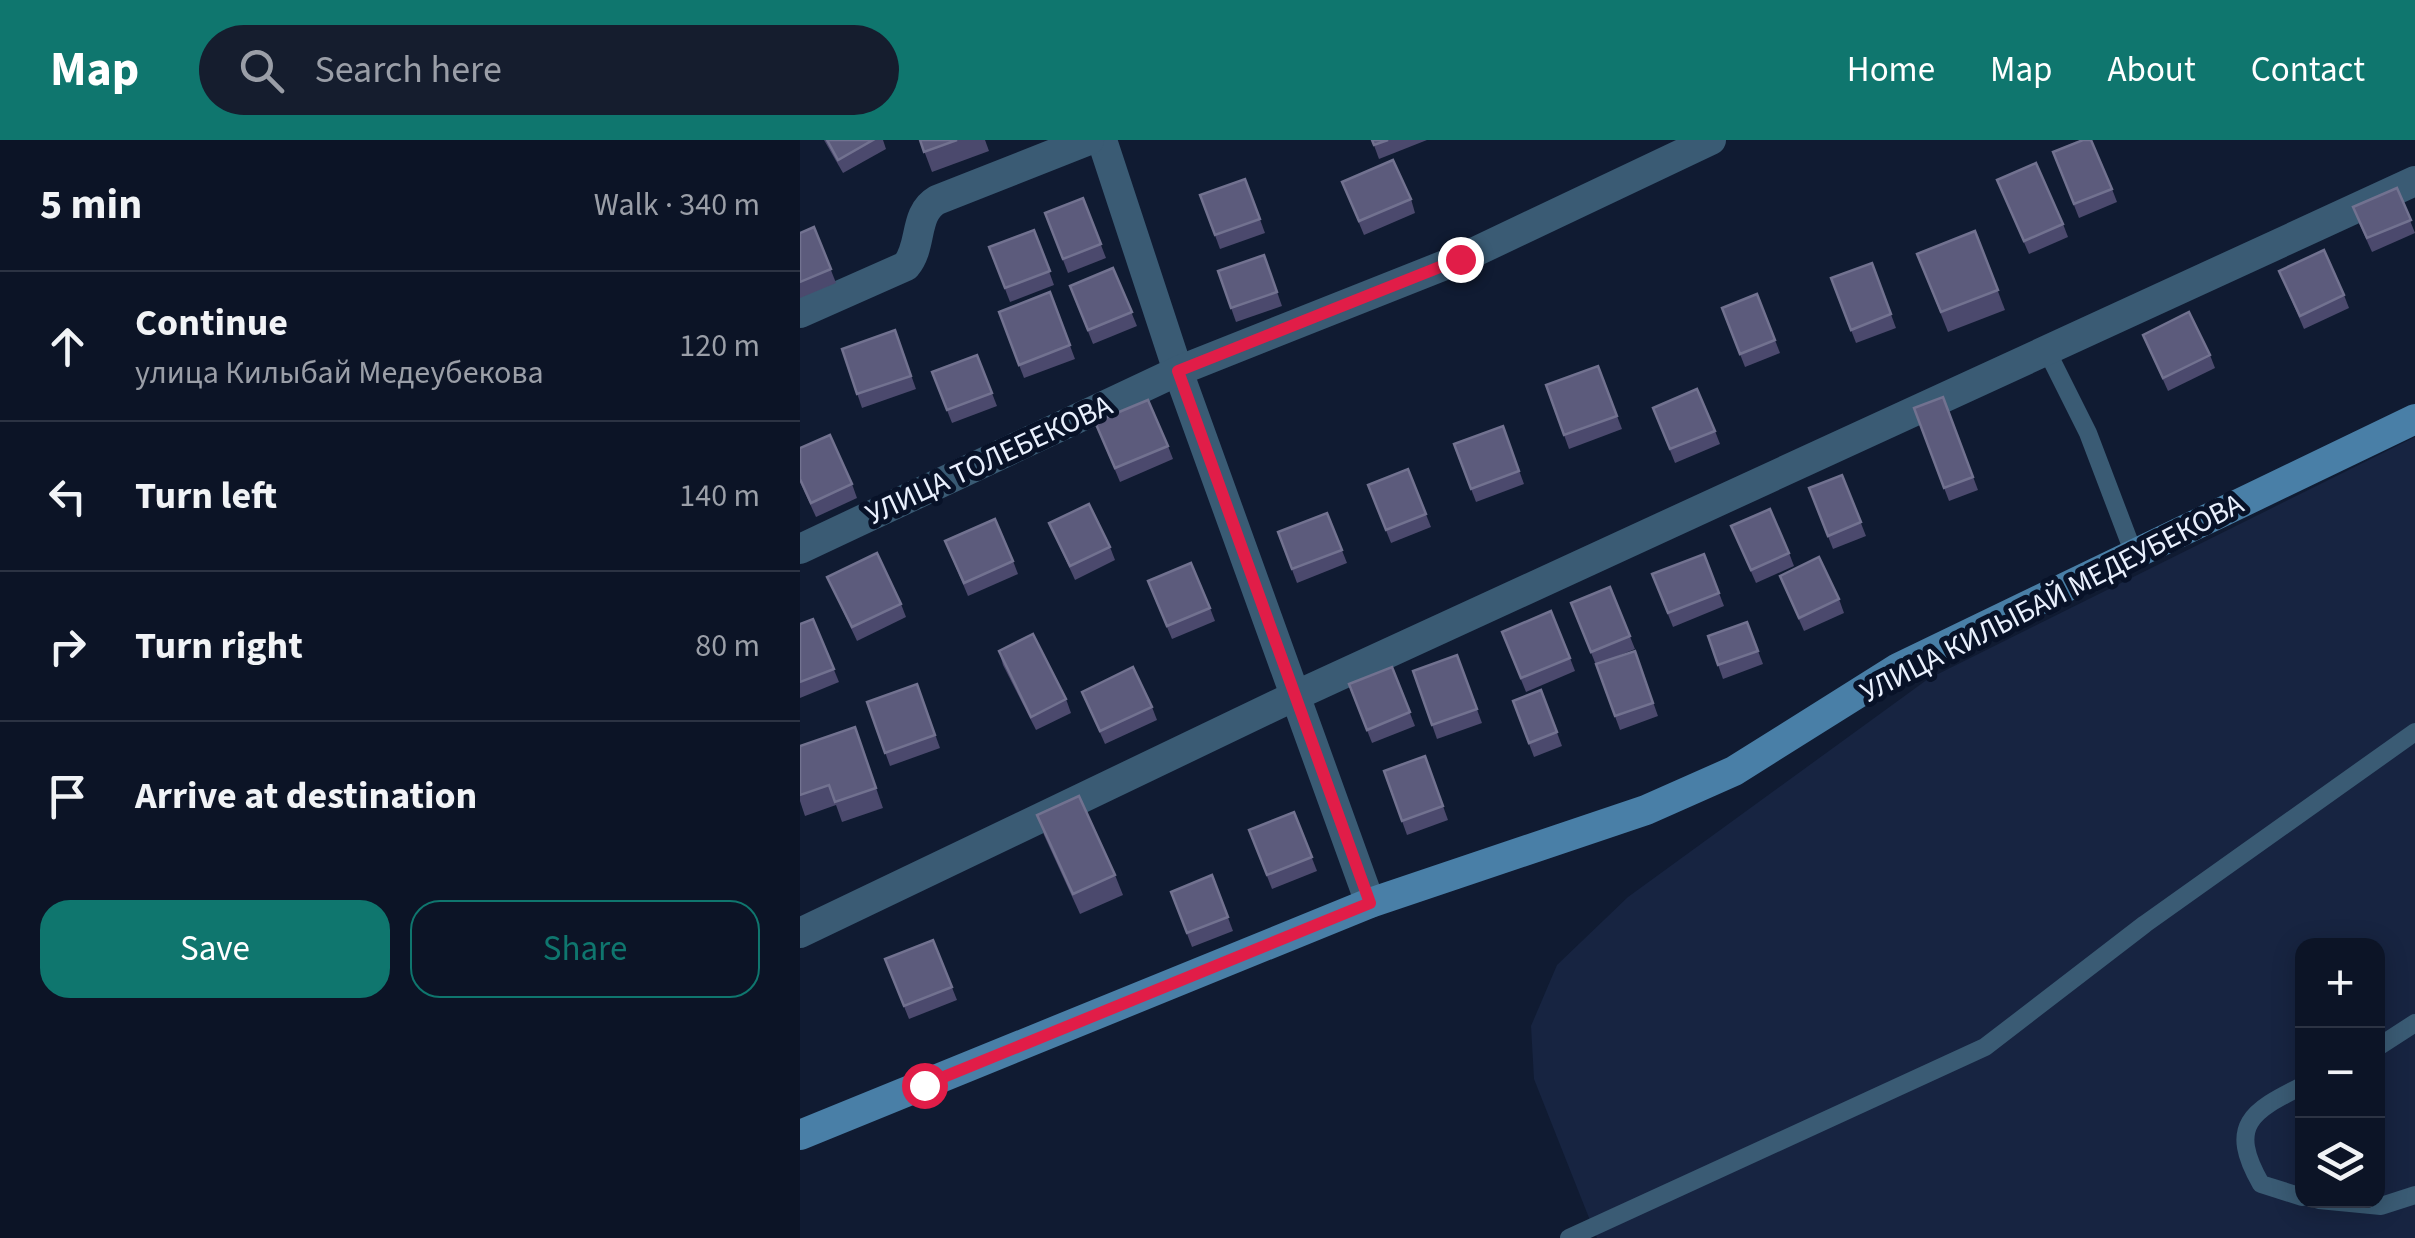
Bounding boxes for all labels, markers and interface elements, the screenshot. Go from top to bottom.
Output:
search box [199,25,899,115]
text: Map [50,36,139,104]
icon: search [234,43,289,98]
text: Search here [314,43,502,97]
text: Home [1847,45,1935,95]
text: Map [1990,45,2053,95]
text: About [2108,45,2196,95]
text: Contact [2251,45,2365,95]
text: 5 min [40,175,142,235]
text: Walk · 340 m [594,182,760,228]
route end [1438,237,1484,283]
text: Continue [135,296,288,350]
icon: ahead [40,319,95,374]
text: 120 m [679,323,760,369]
text: улица Килыбай Медеубекова [135,350,544,396]
street label: УЛИЦА ТОЛЕБЕКОВА [859,384,1120,536]
icon: left [40,469,95,524]
text: Turn left [135,469,277,523]
text: 140 m [679,473,760,519]
street label: УЛИЦА КИЛЫБАЙ МЕДЕУБЕКОВА [1853,482,2252,714]
icon: right [40,619,95,674]
text: Turn right [135,619,303,673]
text: 80 m [695,623,760,669]
icon: arrive [40,769,95,824]
text: Arrive at destination [135,769,477,823]
button: Save [40,900,390,998]
button: Share [410,900,760,998]
map controls [2295,938,2385,1208]
button: + [2295,938,2385,1028]
button: − [2295,1028,2385,1118]
route start [902,1063,948,1109]
button: layers [2295,1118,2385,1208]

